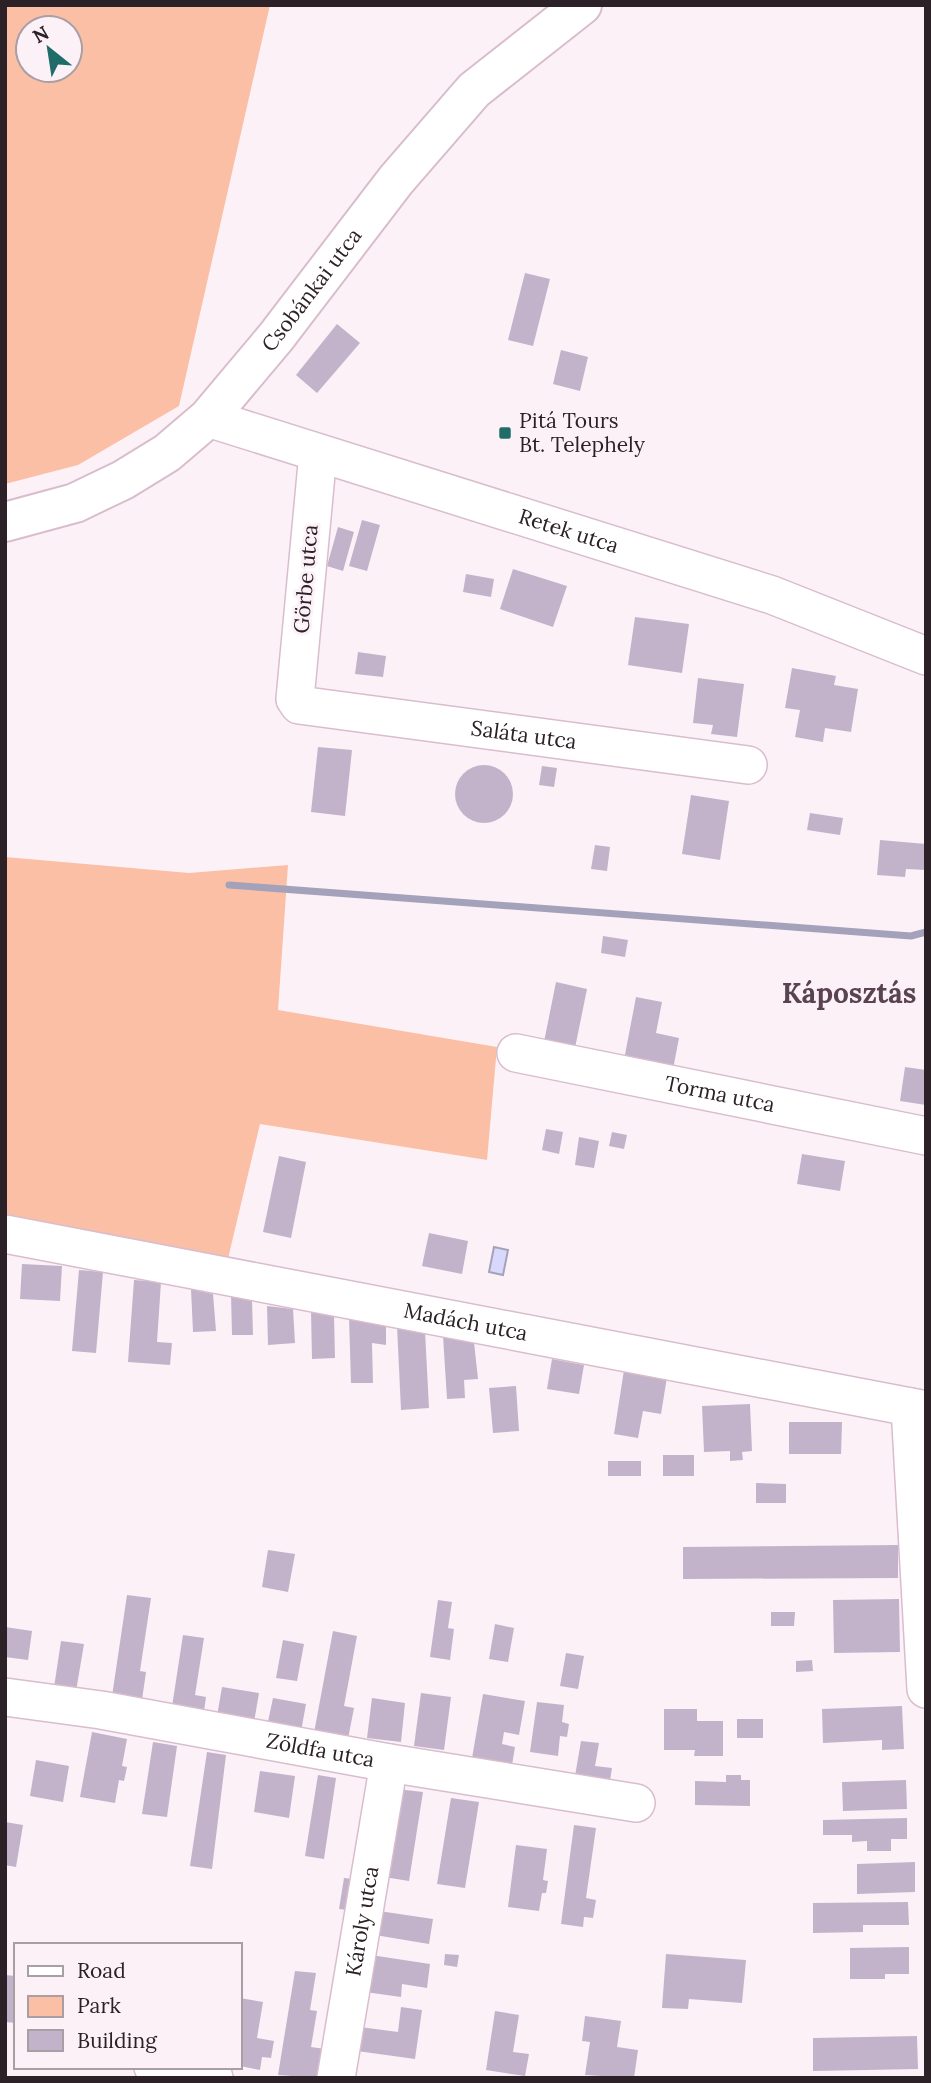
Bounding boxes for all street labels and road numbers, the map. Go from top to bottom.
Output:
street label: Csobánkai utca [255,222,367,357]
street label: Retek utca [515,502,622,559]
street label: Görbe utca [287,523,324,634]
street label: Saláta utca [469,714,578,755]
street label: Torma utca [663,1069,778,1118]
street label: Madách utca [402,1297,530,1347]
street label: Zöldfa utca [264,1727,377,1773]
street label: Károly utca [339,1864,384,1978]

